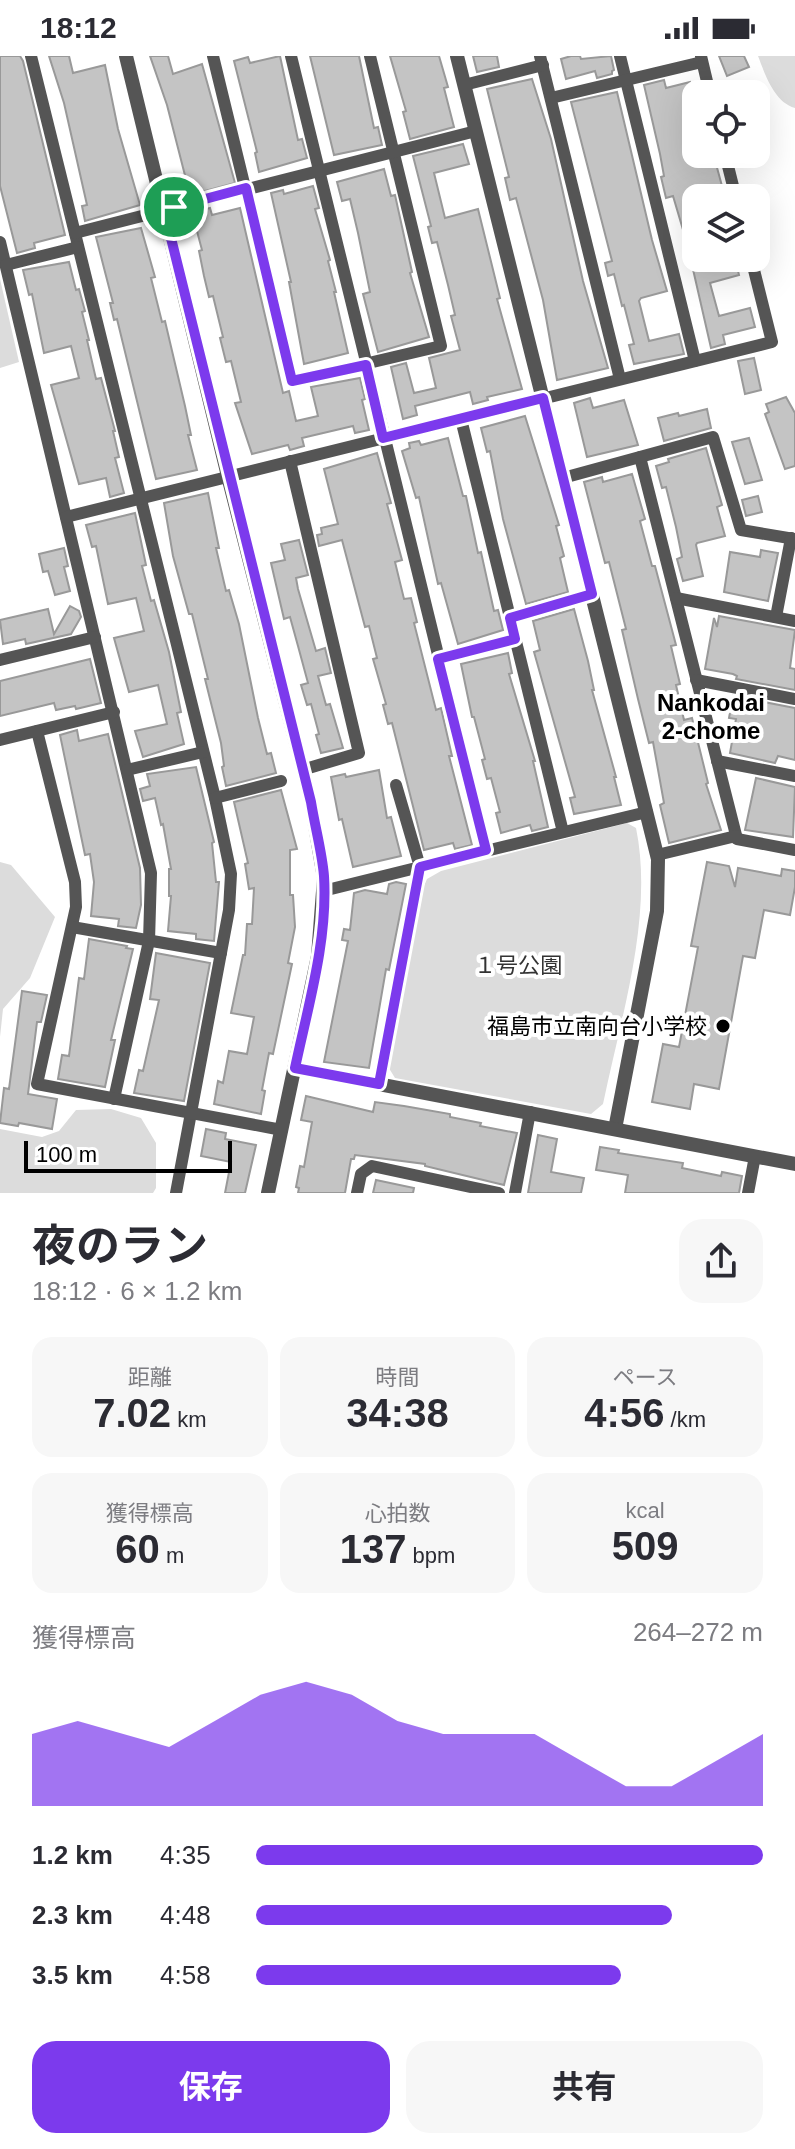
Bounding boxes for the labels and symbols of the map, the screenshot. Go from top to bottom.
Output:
pin [140,173,208,241]
district label: Nankodai 2-chome [657,689,765,744]
park label: １号公園 [474,953,562,978]
place label: 福島市立南向台小学校 [487,1014,707,1039]
marker: 福島市立南向台小学校 [714,1017,732,1035]
scale bar [24,1137,232,1173]

